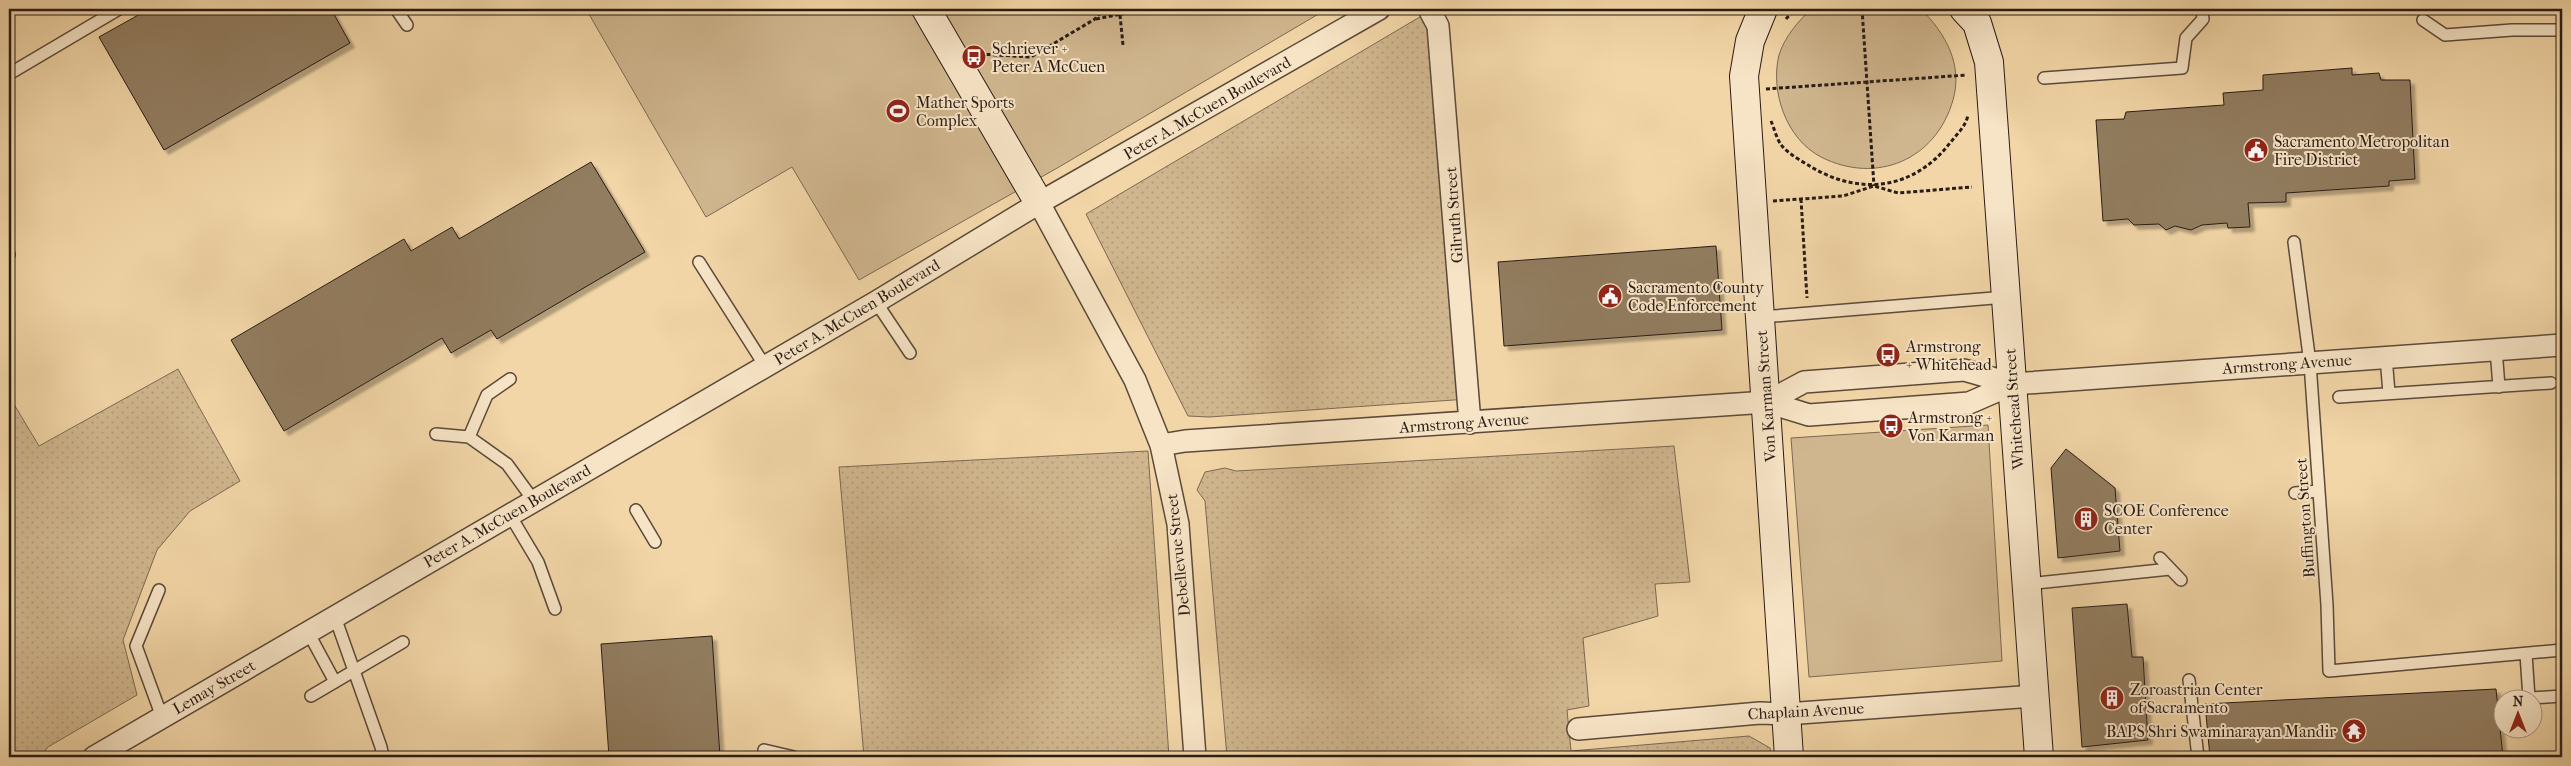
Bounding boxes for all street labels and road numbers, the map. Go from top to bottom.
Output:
street label: Peter A. McCuen Boulevard [1120,52,1294,164]
street label: Gilruth Street [1441,166,1467,264]
street label: Peter A. McCuen Boulevard [771,255,944,369]
street label: Von Karman Street [1752,329,1780,463]
street label: Whitehead Street [2000,347,2028,471]
street label: Armstrong Avenue [2221,350,2352,378]
street label: Armstrong Avenue [1398,409,1529,437]
street label: Buffington Street [2291,457,2319,579]
street label: Peter A. McCuen Boulevard [420,460,594,572]
street label: Debellevue Street [1162,492,1194,617]
street label: Lemay Street [169,656,259,718]
street label: Chaplain Avenue [1747,698,1865,724]

